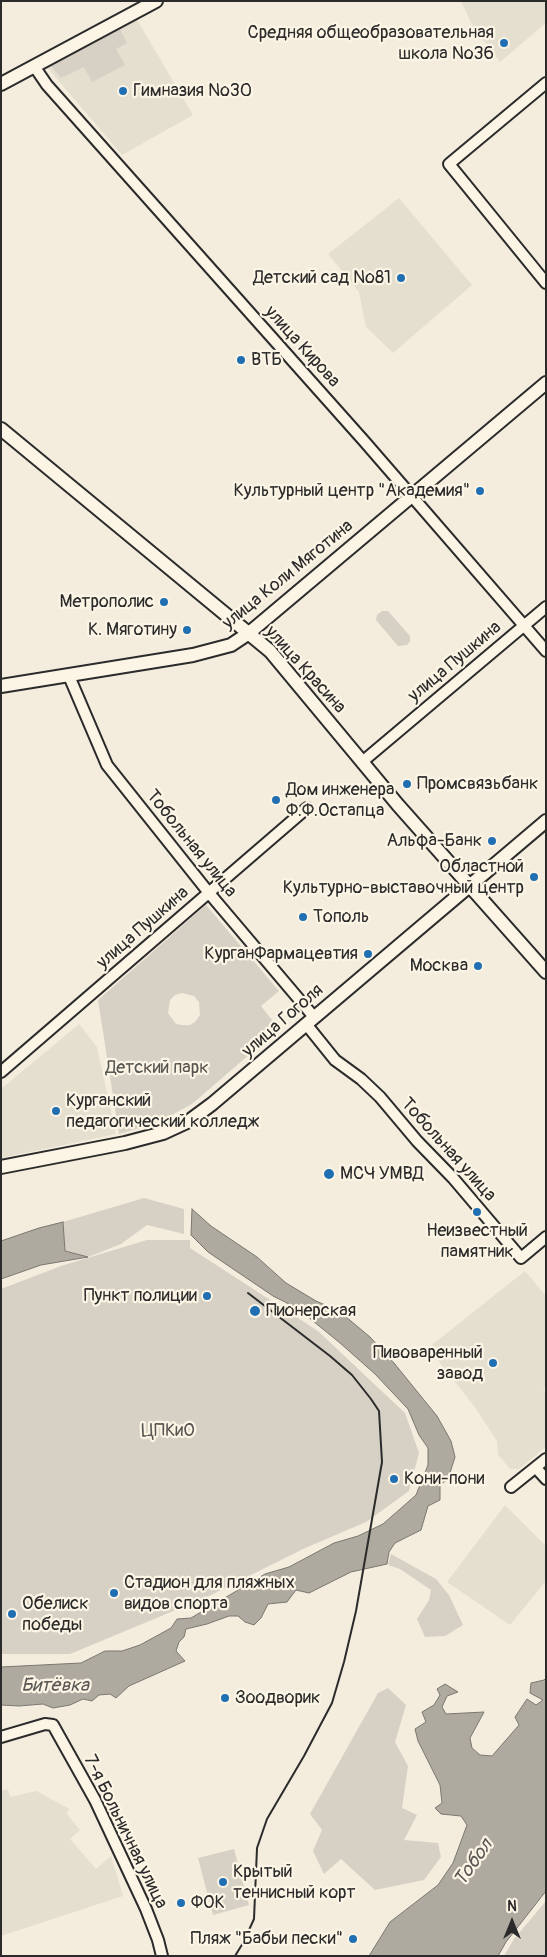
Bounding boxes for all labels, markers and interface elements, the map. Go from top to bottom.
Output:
place label: Средняя общеобразовательная школа №36 [248,22,494,64]
marker: Средняя общеобразовательная школа №36 [498,37,510,49]
place label: Гимназия №30 [133,80,252,102]
marker: Гимназия №30 [117,85,129,97]
place label: Детский сад №81 [253,267,391,289]
marker: Детский сад №81 [395,272,407,284]
street label: улица Кирова [260,302,344,392]
place label: ВТБ [251,349,282,371]
marker: ВТБ [235,354,247,366]
place label: Культурный центр "Академия" [233,480,470,502]
marker: Культурный центр "Академия" [474,485,486,497]
street label: улица Коли Мяготина [218,516,358,634]
place label: Метрополис [60,591,154,613]
marker: Метрополис [158,596,170,608]
street label: улица Пушкина [404,617,506,707]
place label: К. Мяготину [88,619,177,641]
street label: улица Красина [260,622,350,718]
marker: К. Мяготину [181,624,193,636]
place label: Промсвязьбанк [417,773,538,795]
marker: Промсвязьбанк [401,778,413,790]
place label: Дом инженера Ф.Ф.Остапца [286,779,394,822]
street label: Тобольная улица [141,786,241,902]
marker: Дом инженера Ф.Ф.Остапца [270,794,282,806]
place label: Альфа-Банк [386,830,482,852]
marker: Альфа-Банк [486,835,498,847]
place label: Областной Культурно-выставочный центр [283,856,524,899]
marker: Областной Культурно-выставочный центр [528,871,540,883]
street label: улица Пушкина [93,882,193,974]
place label: Тополь [313,906,369,928]
marker: Тополь [297,911,309,923]
place label: КурганФармацевтия [204,943,358,965]
marker: КурганФармацевтия [362,948,374,960]
place label: Москва [410,955,468,977]
marker: Москва [472,960,484,972]
street label: улица Гоголя [238,980,328,1062]
park label: Детский парк [106,1057,208,1079]
place label: Курганский педагогический колледж [66,1090,259,1132]
street label: Тобольная улица [396,1094,500,1206]
marker: Курганский педагогический колледж [50,1105,62,1117]
place label: МСЧ УМВД [340,1163,424,1185]
marker: МСЧ УМВД [322,1167,336,1181]
marker: Неизвестный памятник [471,1206,483,1218]
place label: Неизвестный памятник [426,1220,528,1262]
place label: Пункт полиции [84,1285,197,1307]
marker: Пункт полиции [201,1290,213,1302]
place label: Пионерская [266,1300,356,1322]
marker: Пионерская [248,1304,262,1318]
place label: Пивоваренный завод [373,1342,483,1385]
marker: Пивоваренный завод [487,1357,499,1369]
park label: ЦПКиО [141,1420,195,1442]
place label: Кони-пони [404,1468,484,1490]
marker: Кони-пони [388,1473,400,1485]
place label: Стадион для пляжных видов спорта [124,1572,295,1615]
marker: Стадион для пляжных видов спорта [108,1587,120,1599]
place label: Обелиск победы [22,1593,89,1636]
marker: Обелиск победы [6,1608,18,1620]
water label: Битёвка [21,1675,89,1697]
place label: Зоодворик [235,1687,320,1709]
marker: Зоодворик [219,1692,231,1704]
street label: 7-я Больничная улица [78,1752,172,1912]
water label: Тобол [450,1835,498,1891]
place label: Крытый теннисный корт [233,1861,356,1904]
marker: Крытый теннисный корт [217,1876,229,1888]
place label: ФОК [191,1892,225,1914]
marker: ФОК [175,1897,187,1909]
north arrow [487,1897,537,1947]
text: N [507,1898,517,1915]
place label: Пляж "Бабьи пески" [191,1928,343,1950]
marker: Пляж "Бабьи пески" [347,1933,359,1945]

